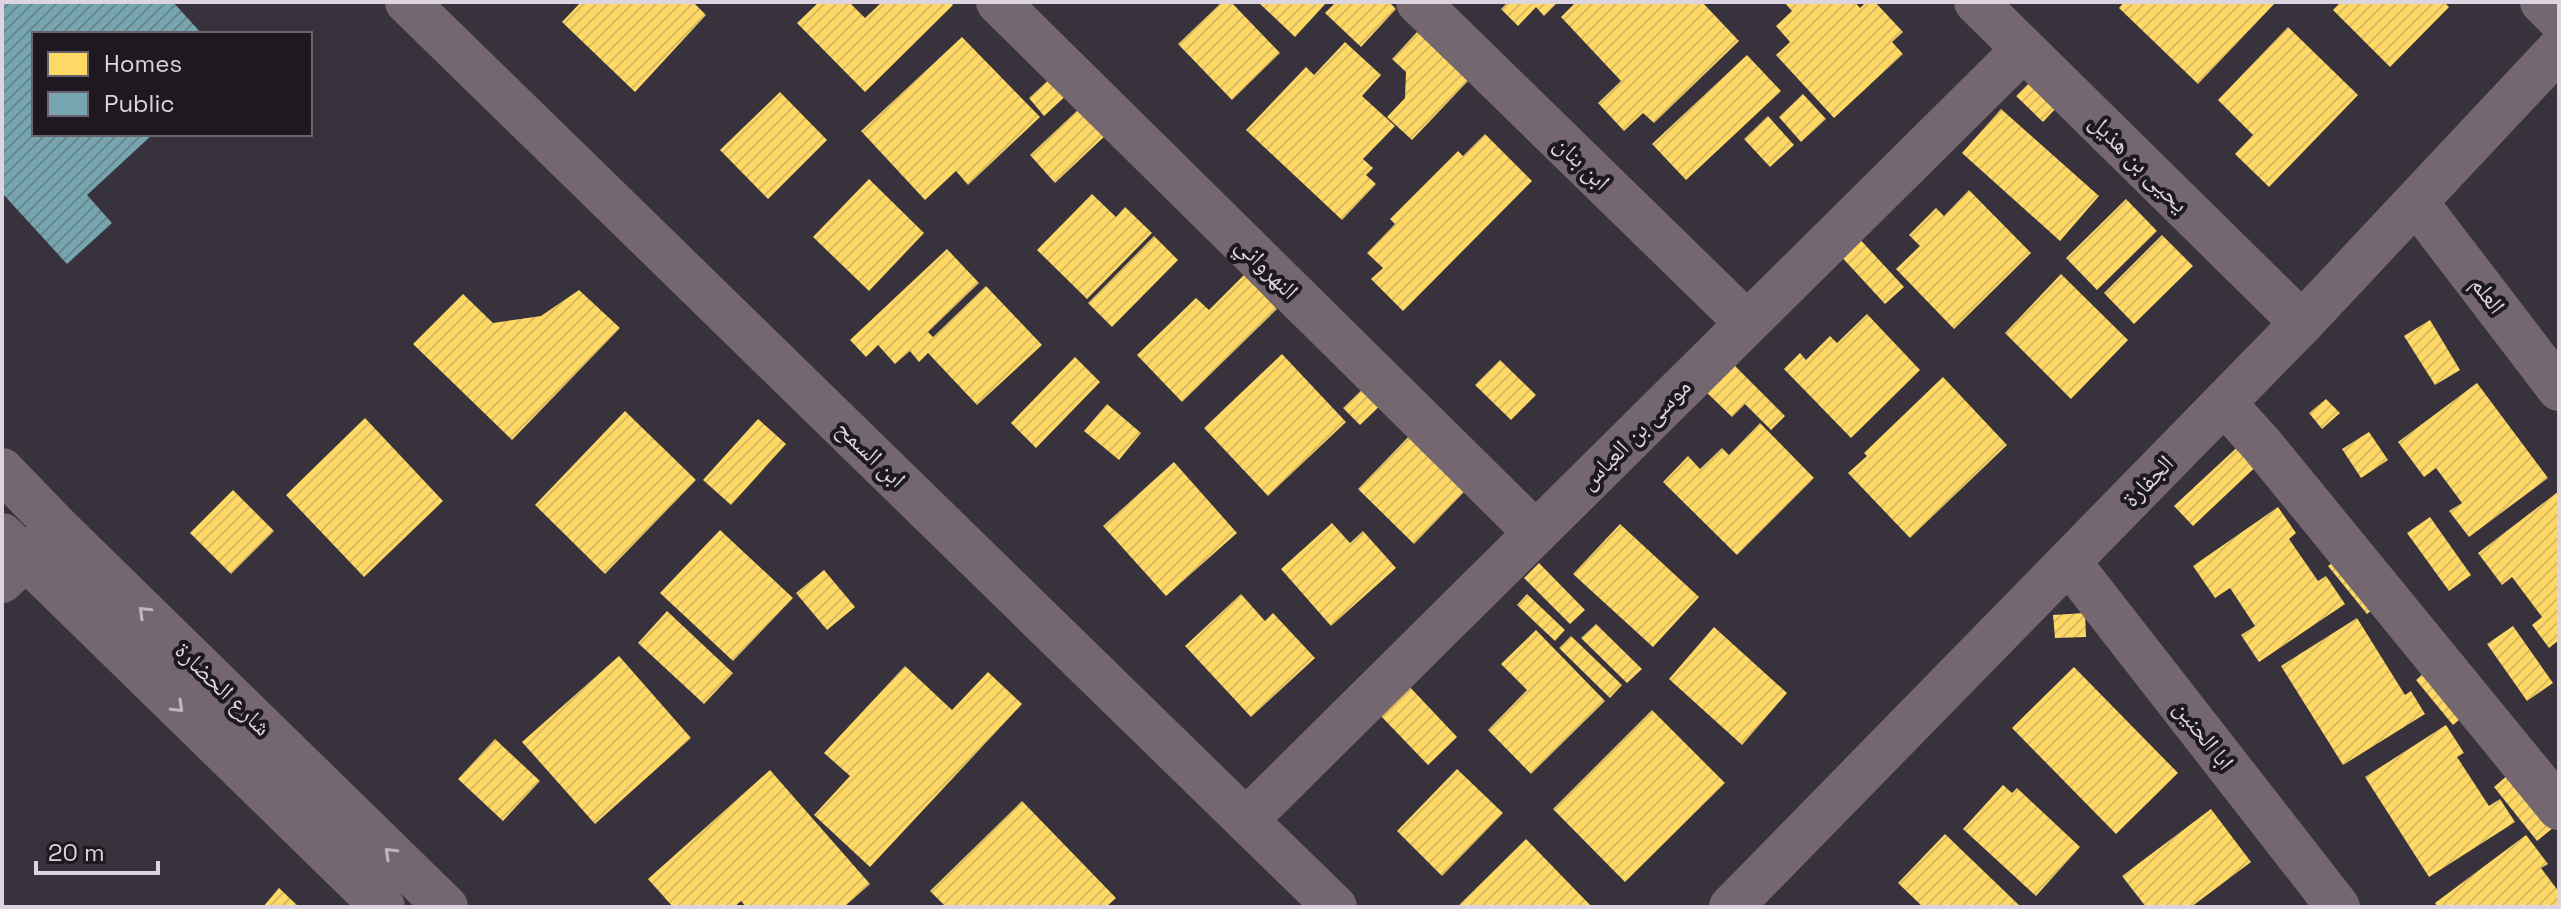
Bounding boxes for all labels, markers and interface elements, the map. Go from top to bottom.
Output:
legend [32,32,312,136]
text: Homes [104,48,182,79]
text: Public [104,88,175,119]
street label: يحيى بن هذيل [2083,106,2196,219]
street label: ابن بنان [1548,128,1617,197]
street label: النهرواني [1226,230,1305,309]
street label: العلم [2463,270,2513,320]
street label: موسى بن العباس [1572,371,1697,496]
street label: ابن السمح [830,413,913,494]
street label: الجفارة [2115,448,2180,513]
one-way arrow [139,607,153,622]
street label: شارع الحضارة [169,635,278,742]
street label: ابا الحنين [2167,693,2242,776]
one-way arrow [169,697,183,712]
scale bar [36,825,158,875]
text: 20 m [48,837,105,868]
one-way arrow [385,847,399,862]

